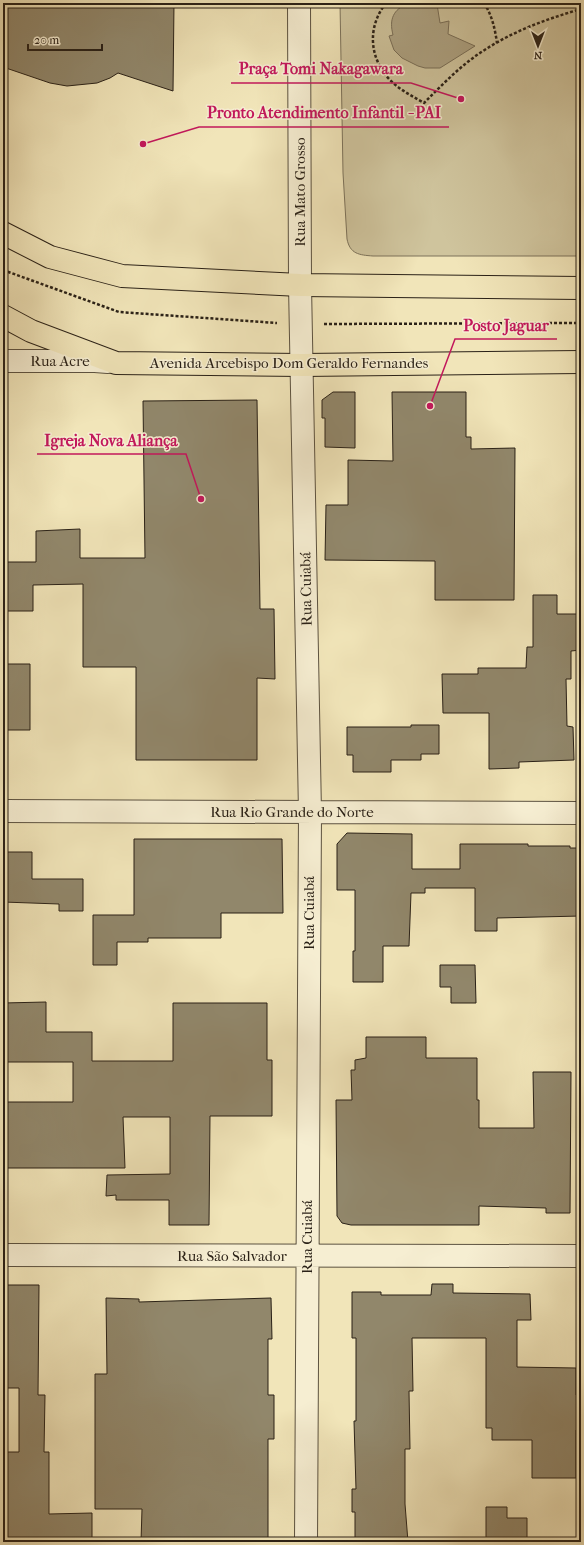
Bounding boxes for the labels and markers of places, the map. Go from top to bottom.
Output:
callout: Praça Tomi Nakagawara [231,55,411,83]
callout: Pronto Atendimento Infantil - PAI [199,99,449,127]
callout: Posto Jaguar [455,311,557,339]
callout: Igreja Nova Aliança [37,426,186,454]

